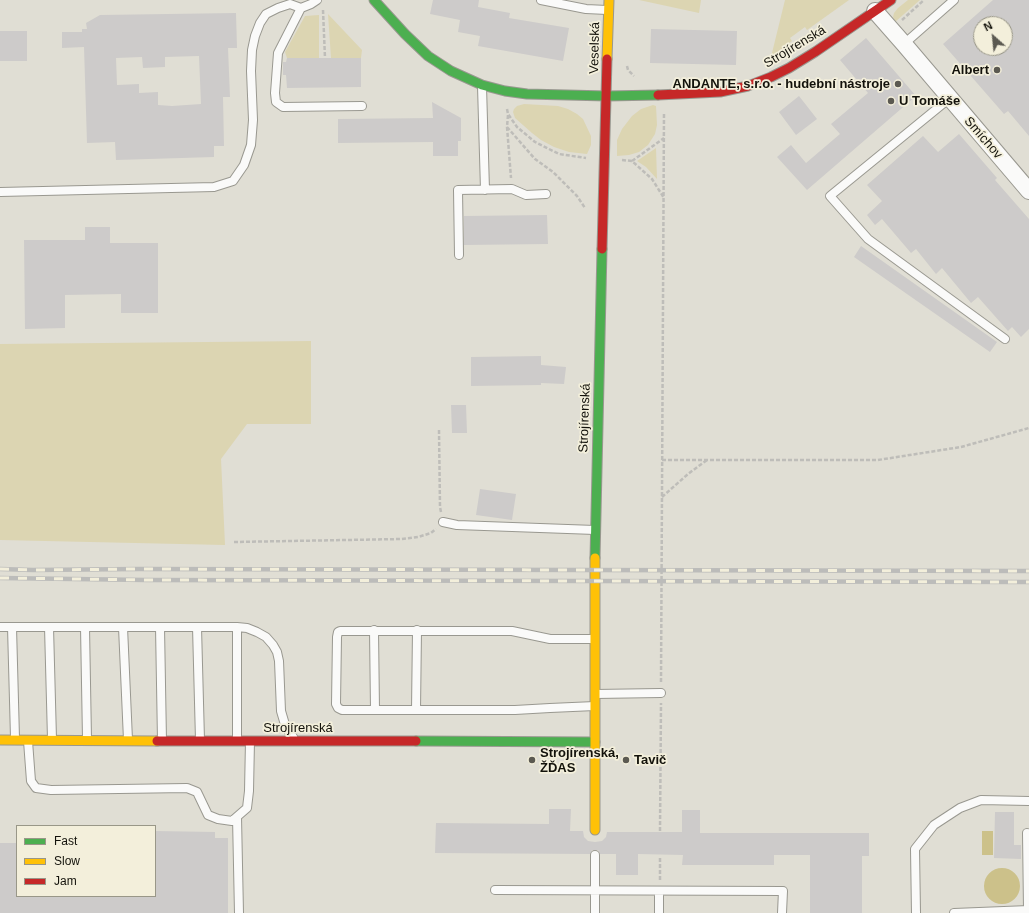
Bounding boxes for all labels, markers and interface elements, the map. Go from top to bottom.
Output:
north arrow [973,16,1013,56]
text: N [982,19,994,33]
street label: Veselská [587,22,603,74]
street label: Strojírenská [761,22,829,72]
place label: Albert [951,62,989,78]
marker: Albert [992,65,1002,75]
place label: ANDANTE, s.r.o. - hudební nástroje [673,76,890,92]
marker: ANDANTE, s.r.o. - hudební nástroje [893,79,903,89]
place label: U Tomáše [899,93,960,109]
marker: U Tomáše [886,96,896,106]
street label: Smíchov [961,114,1005,162]
street label: Strojírenská [576,383,594,453]
street label: Strojírenská [263,720,333,736]
place label: Strojírenská, ŽĎAS [540,745,619,776]
place label: Tavič [634,752,666,768]
marker: Strojírenská, ŽĎAS [527,755,537,765]
marker: Tavič [621,755,631,765]
legend [16,825,156,897]
text: Fast [54,834,77,848]
text: Slow [54,854,80,868]
text: Jam [54,874,77,888]

